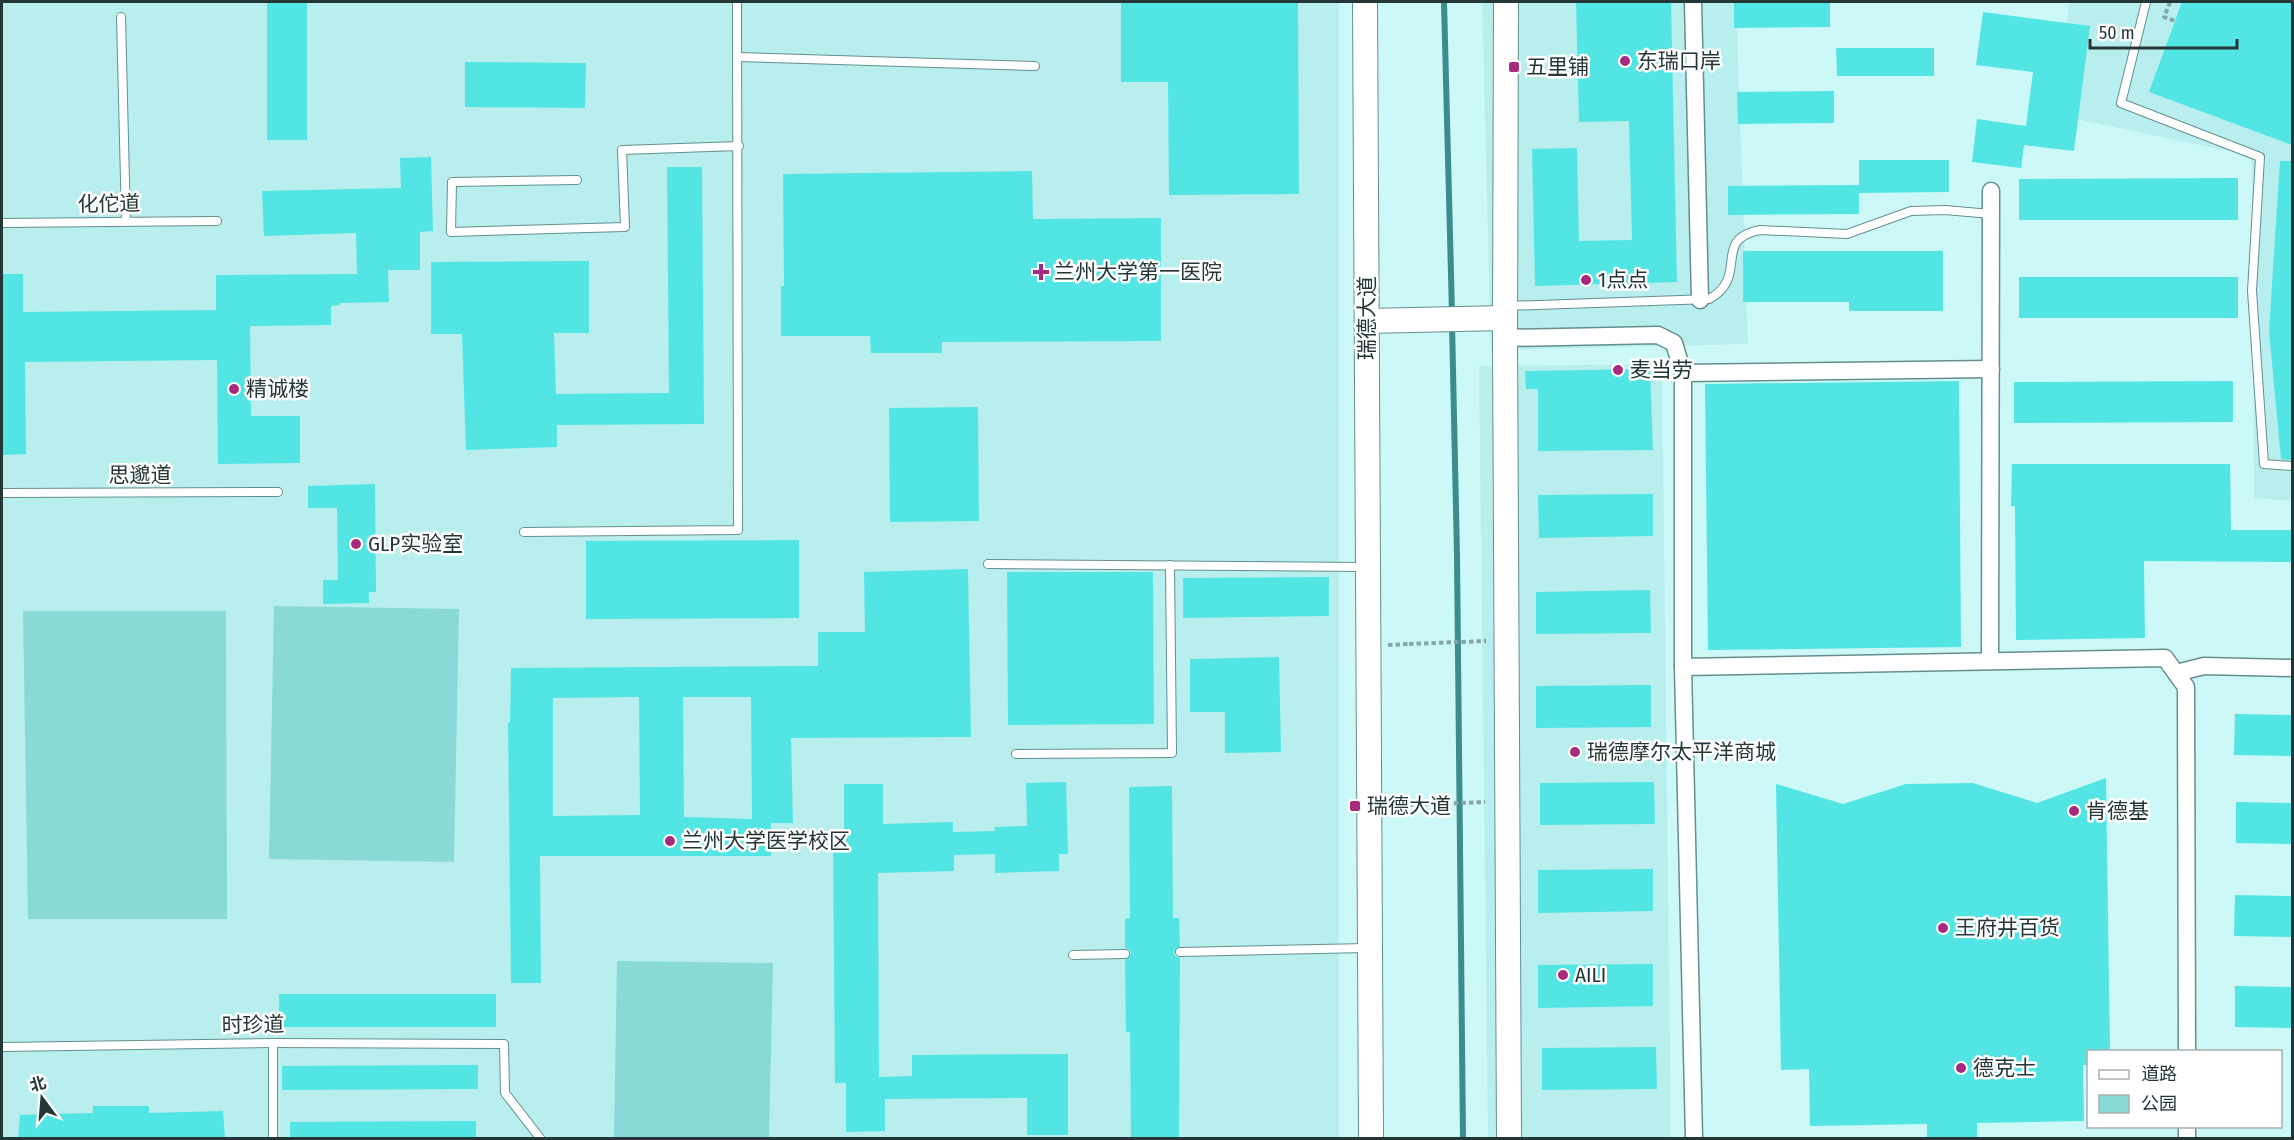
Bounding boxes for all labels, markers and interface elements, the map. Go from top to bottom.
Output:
scale bar [2090,12,2237,50]
text: 50 m [2099,22,2135,44]
place label: 东瑞口岸 [1637,48,1721,74]
place label: 五里铺 [1526,54,1589,80]
marker: 东瑞口岸 [1618,54,1632,68]
marker: 五里铺 [1507,60,1521,74]
street label: 化佗道 [77,190,141,218]
place label: 兰州大学第一医院 [1054,259,1222,285]
marker: 兰州大学第一医院 [1032,263,1050,281]
place label: 1点点 [1598,267,1648,293]
marker: 1点点 [1579,273,1593,287]
street label: 瑞德大道 [1354,276,1380,360]
place label: 麦当劳 [1630,357,1693,383]
marker: 麦当劳 [1611,363,1625,377]
place label: 精诚楼 [246,376,309,402]
marker: 精诚楼 [227,382,241,396]
street label: 思邈道 [109,462,172,488]
place label: GLP实验室 [368,531,463,557]
marker: GLP实验室 [349,537,363,551]
place label: 瑞德摩尔太平洋商城 [1587,739,1776,765]
marker: 瑞德摩尔太平洋商城 [1568,745,1582,759]
place label: 瑞德大道 [1367,793,1451,819]
place label: 肯德基 [2086,798,2149,824]
marker: 瑞德大道 [1348,799,1362,813]
marker: 肯德基 [2067,804,2081,818]
place label: 兰州大学医学校区 [682,828,850,854]
marker: 兰州大学医学校区 [663,834,677,848]
place label: 王府井百货 [1955,915,2060,941]
marker: 王府井百货 [1936,921,1950,935]
place label: AILI [1575,962,1606,988]
marker: AILI [1556,968,1570,982]
street label: 时珍道 [221,1011,285,1039]
legend [2087,1050,2282,1128]
place label: 德克士 [1973,1055,2036,1081]
marker: 德克士 [1954,1061,1968,1075]
text: 道路 [2141,1063,2177,1085]
north arrow [12,1068,72,1128]
text: 北 [28,1073,48,1095]
text: 公园 [2141,1093,2177,1115]

